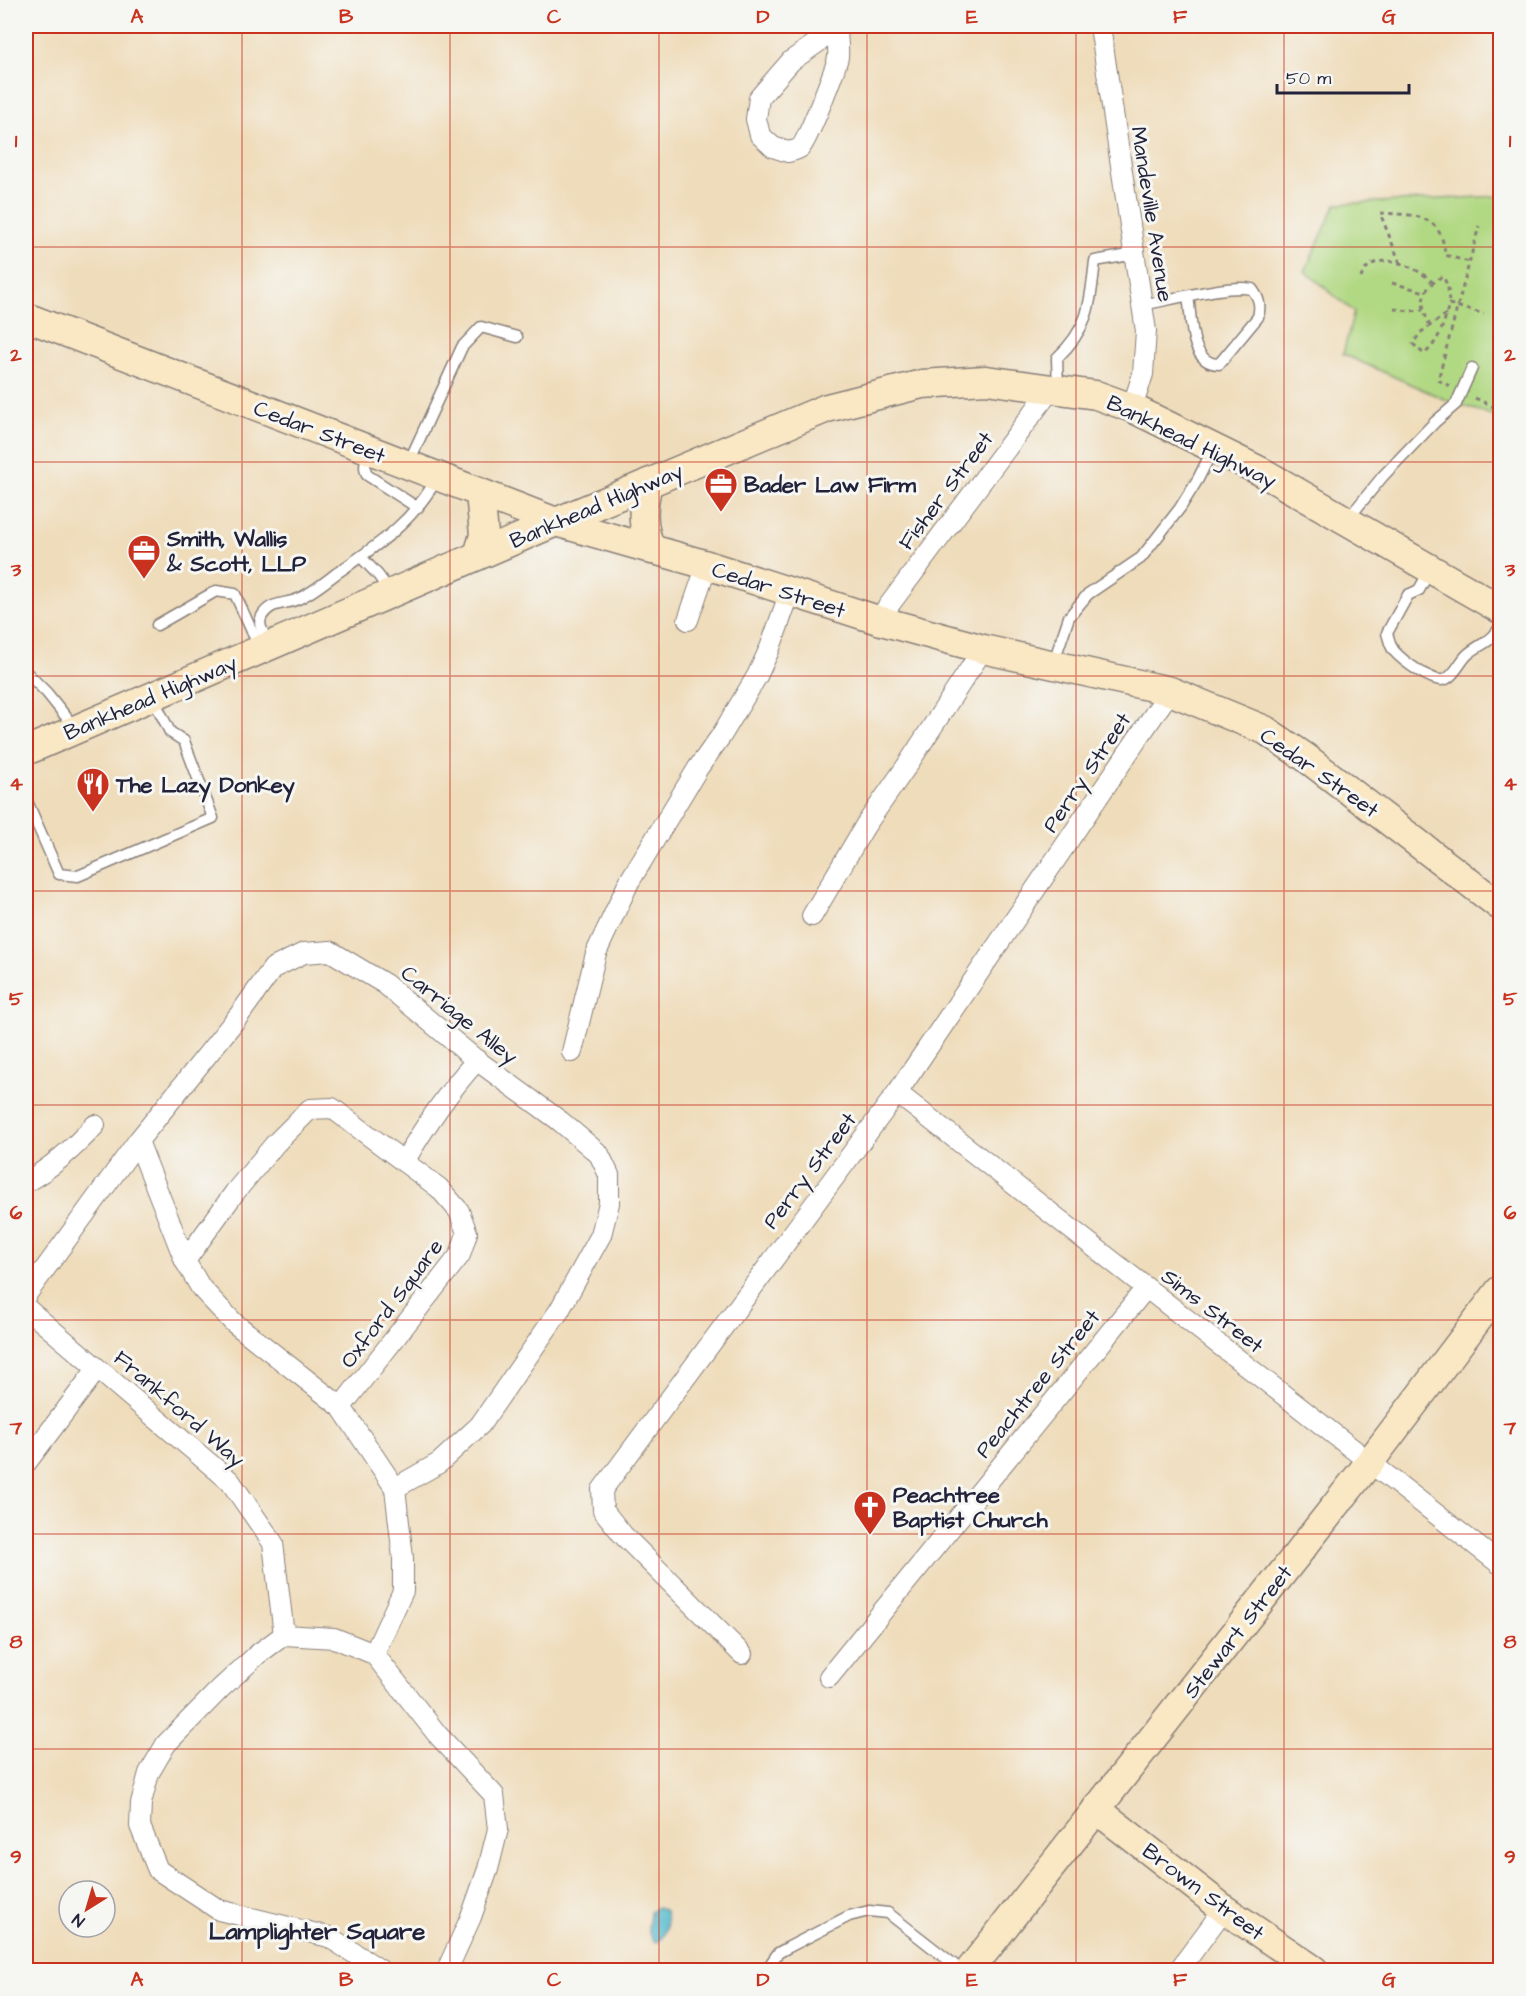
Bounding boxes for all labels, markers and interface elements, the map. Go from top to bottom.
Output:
text: A [131,3,144,31]
text: B [339,3,354,31]
text: C [547,3,562,31]
text: D [757,3,770,31]
text: E [966,3,978,31]
text: F [1173,3,1188,31]
text: G [1382,3,1396,31]
scale bar [1277,57,1409,95]
text: 50 m [1286,66,1331,91]
street label: Mandeville Avenue [1122,124,1181,304]
text: 1 [15,127,18,155]
text: 1 [1509,127,1512,155]
text: 2 [9,341,22,369]
text: 2 [1503,341,1516,369]
street label: Bankhead Highway [1101,388,1281,498]
street label: Cedar Street [249,393,390,472]
street label: Fisher Street [891,425,1001,557]
street label: Bankhead Highway [505,456,688,558]
office icon: Bader Law Firm [703,466,739,513]
place label: Bader Law Firm [744,470,917,501]
place label: Smith, Wallis & Scott, LLP [166,524,307,580]
office icon: Smith, Wallis & Scott, LLP [126,533,162,580]
street label: Cedar Street [708,554,849,627]
text: 3 [10,556,22,584]
text: 3 [1504,556,1516,584]
street label: Bankhead Highway [59,648,242,750]
street label: Perry Street [1036,706,1140,840]
street label: Cedar Street [1253,721,1385,826]
restaurant icon: The Lazy Donkey [75,766,111,813]
text: 4 [9,770,23,798]
place label: The Lazy Donkey [115,770,296,803]
text: 4 [1503,770,1517,798]
street label: Carriage Alley [393,958,524,1073]
text: 5 [9,985,24,1013]
text: 5 [1503,985,1518,1013]
street label: Perry Street [756,1106,865,1236]
text: 6 [10,1199,23,1227]
text: 6 [1504,1199,1517,1227]
street label: Oxford Square [333,1233,451,1375]
street label: Sims Street [1154,1261,1270,1361]
street label: Peachtree Street [968,1303,1108,1465]
street label: Frankford Way [106,1343,251,1476]
text: 7 [9,1414,23,1442]
text: 7 [1503,1414,1517,1442]
place label: Peachtree Baptist Church [893,1480,1049,1536]
church icon: Peachtree Baptist Church [852,1489,888,1536]
street label: Stewart Street [1176,1559,1300,1705]
text: 8 [10,1628,23,1656]
text: 8 [1504,1628,1517,1656]
street label: Brown Street [1136,1836,1271,1948]
text: 9 [10,1843,22,1871]
text: 9 [1504,1843,1516,1871]
north arrow [57,1879,117,1939]
text: N [68,1908,89,1932]
district label: Lamplighter Square [209,1915,425,1950]
text: A [131,1966,144,1994]
text: B [339,1966,354,1994]
text: C [547,1966,562,1994]
text: D [757,1966,770,1994]
text: E [966,1966,978,1994]
text: F [1173,1966,1188,1994]
text: G [1382,1966,1396,1994]

